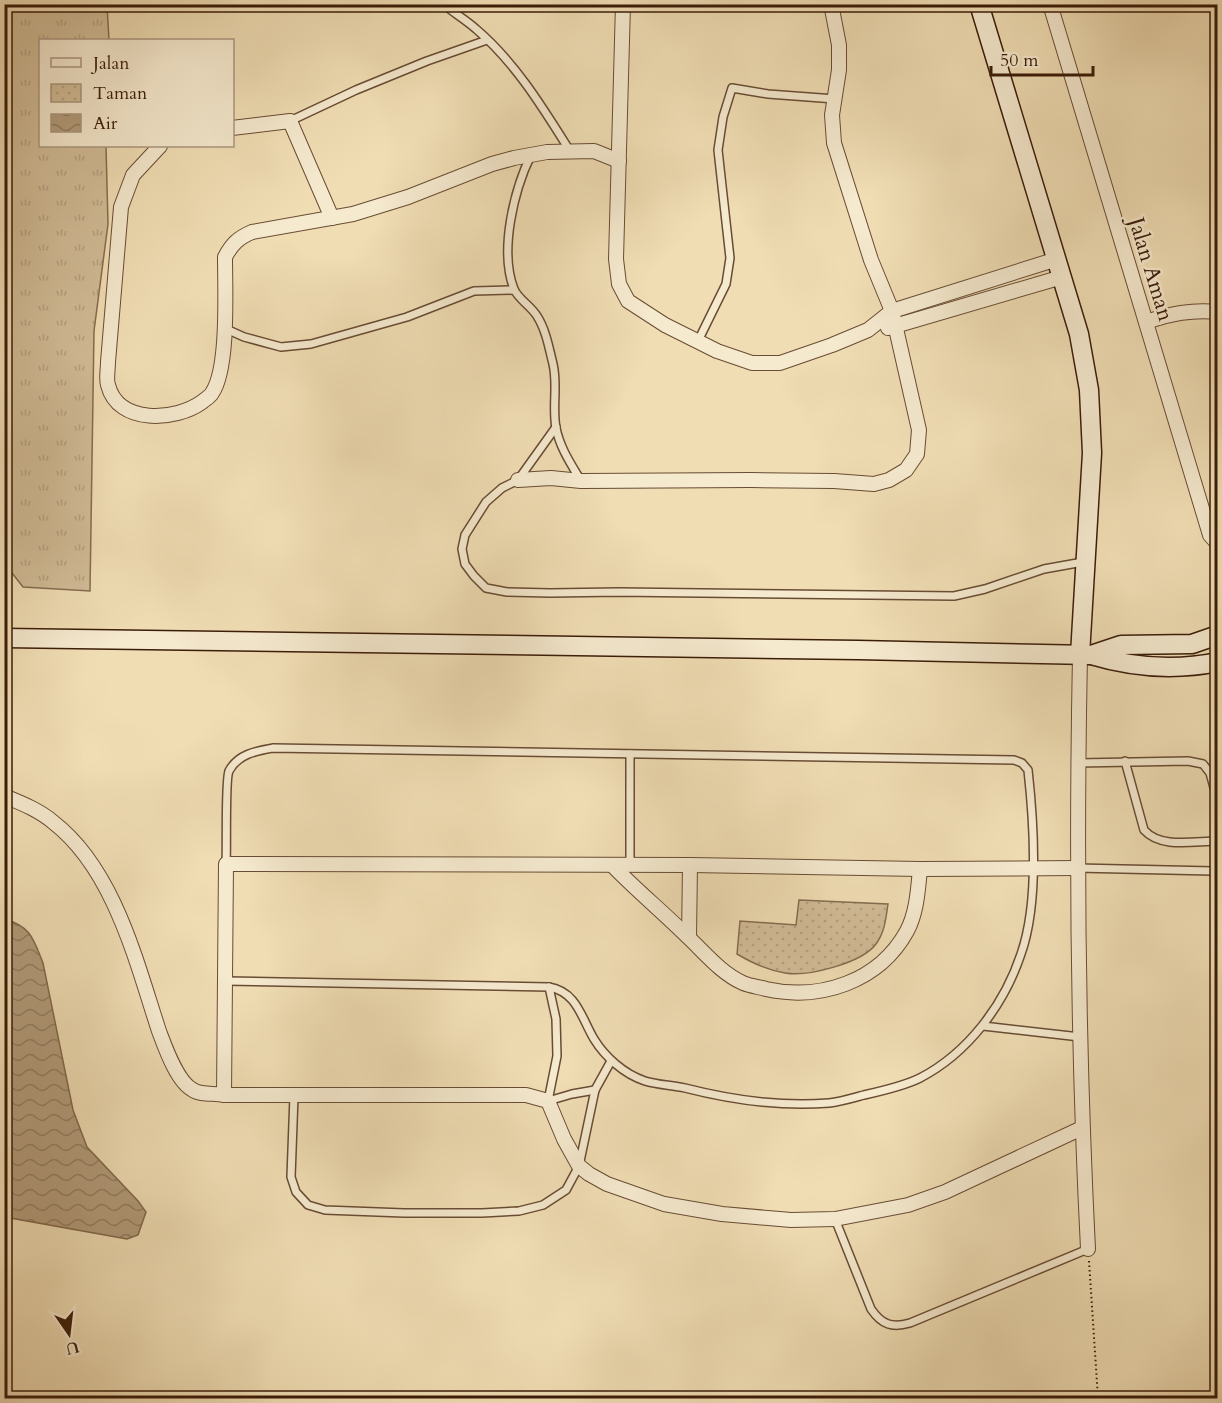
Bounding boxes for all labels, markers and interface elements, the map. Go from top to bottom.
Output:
legend [39,39,234,147]
scale bar [991,39,1093,77]
text: 50 m [1000,48,1039,73]
text: Jalan [90,51,130,76]
text: Taman [93,81,148,106]
text: Air [93,111,118,136]
street label: Jalan Aman [1120,211,1181,325]
north arrow [39,1304,99,1364]
text: U [63,1335,81,1360]

